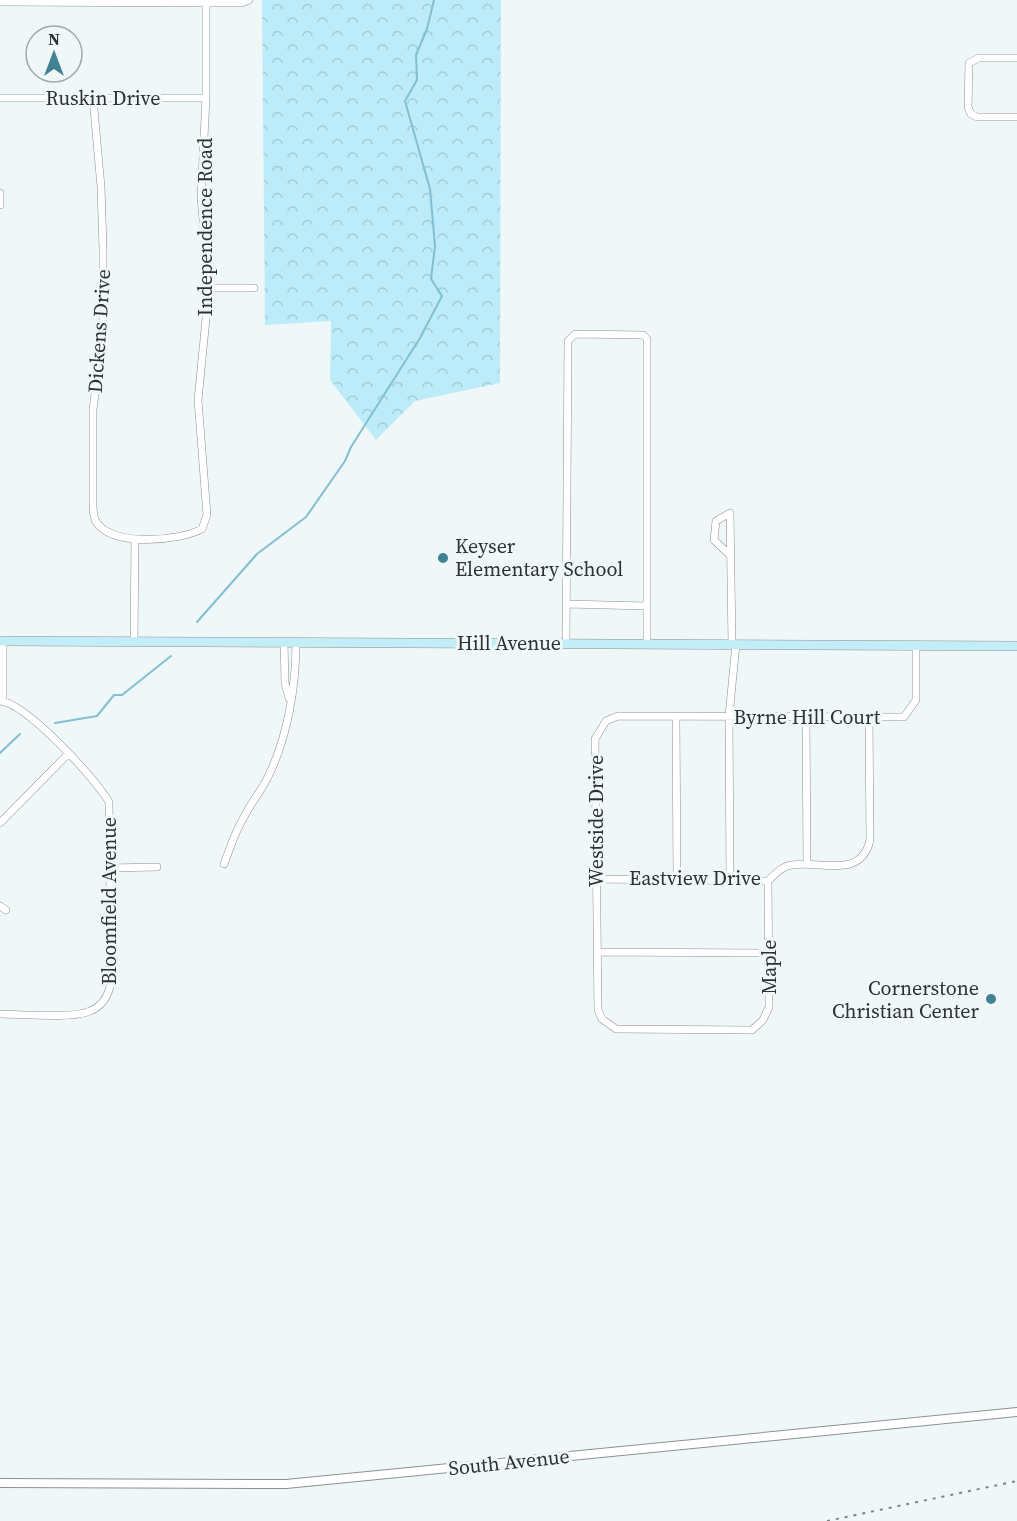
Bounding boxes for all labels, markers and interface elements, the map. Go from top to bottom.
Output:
north arrow [24,24,84,84]
text: N [48,28,60,50]
street label: Ruskin Drive [46,84,160,112]
street label: Independence Road [191,137,219,316]
street label: Dickens Drive [81,268,117,394]
place label: Keyser Elementary School [455,532,623,583]
marker: Keyser Elementary School [436,551,450,565]
street label: Hill Avenue [457,629,561,657]
street label: Byrne Hill Court [734,703,881,731]
street label: Westside Drive [582,755,610,887]
street label: Bloomfield Avenue [95,817,123,985]
street label: Eastview Drive [629,864,761,892]
street label: Maple [755,939,783,995]
place label: Cornerstone Christian Center [832,974,980,1025]
marker: Cornerstone Christian Center [984,992,998,1006]
street label: South Avenue [447,1442,571,1482]

